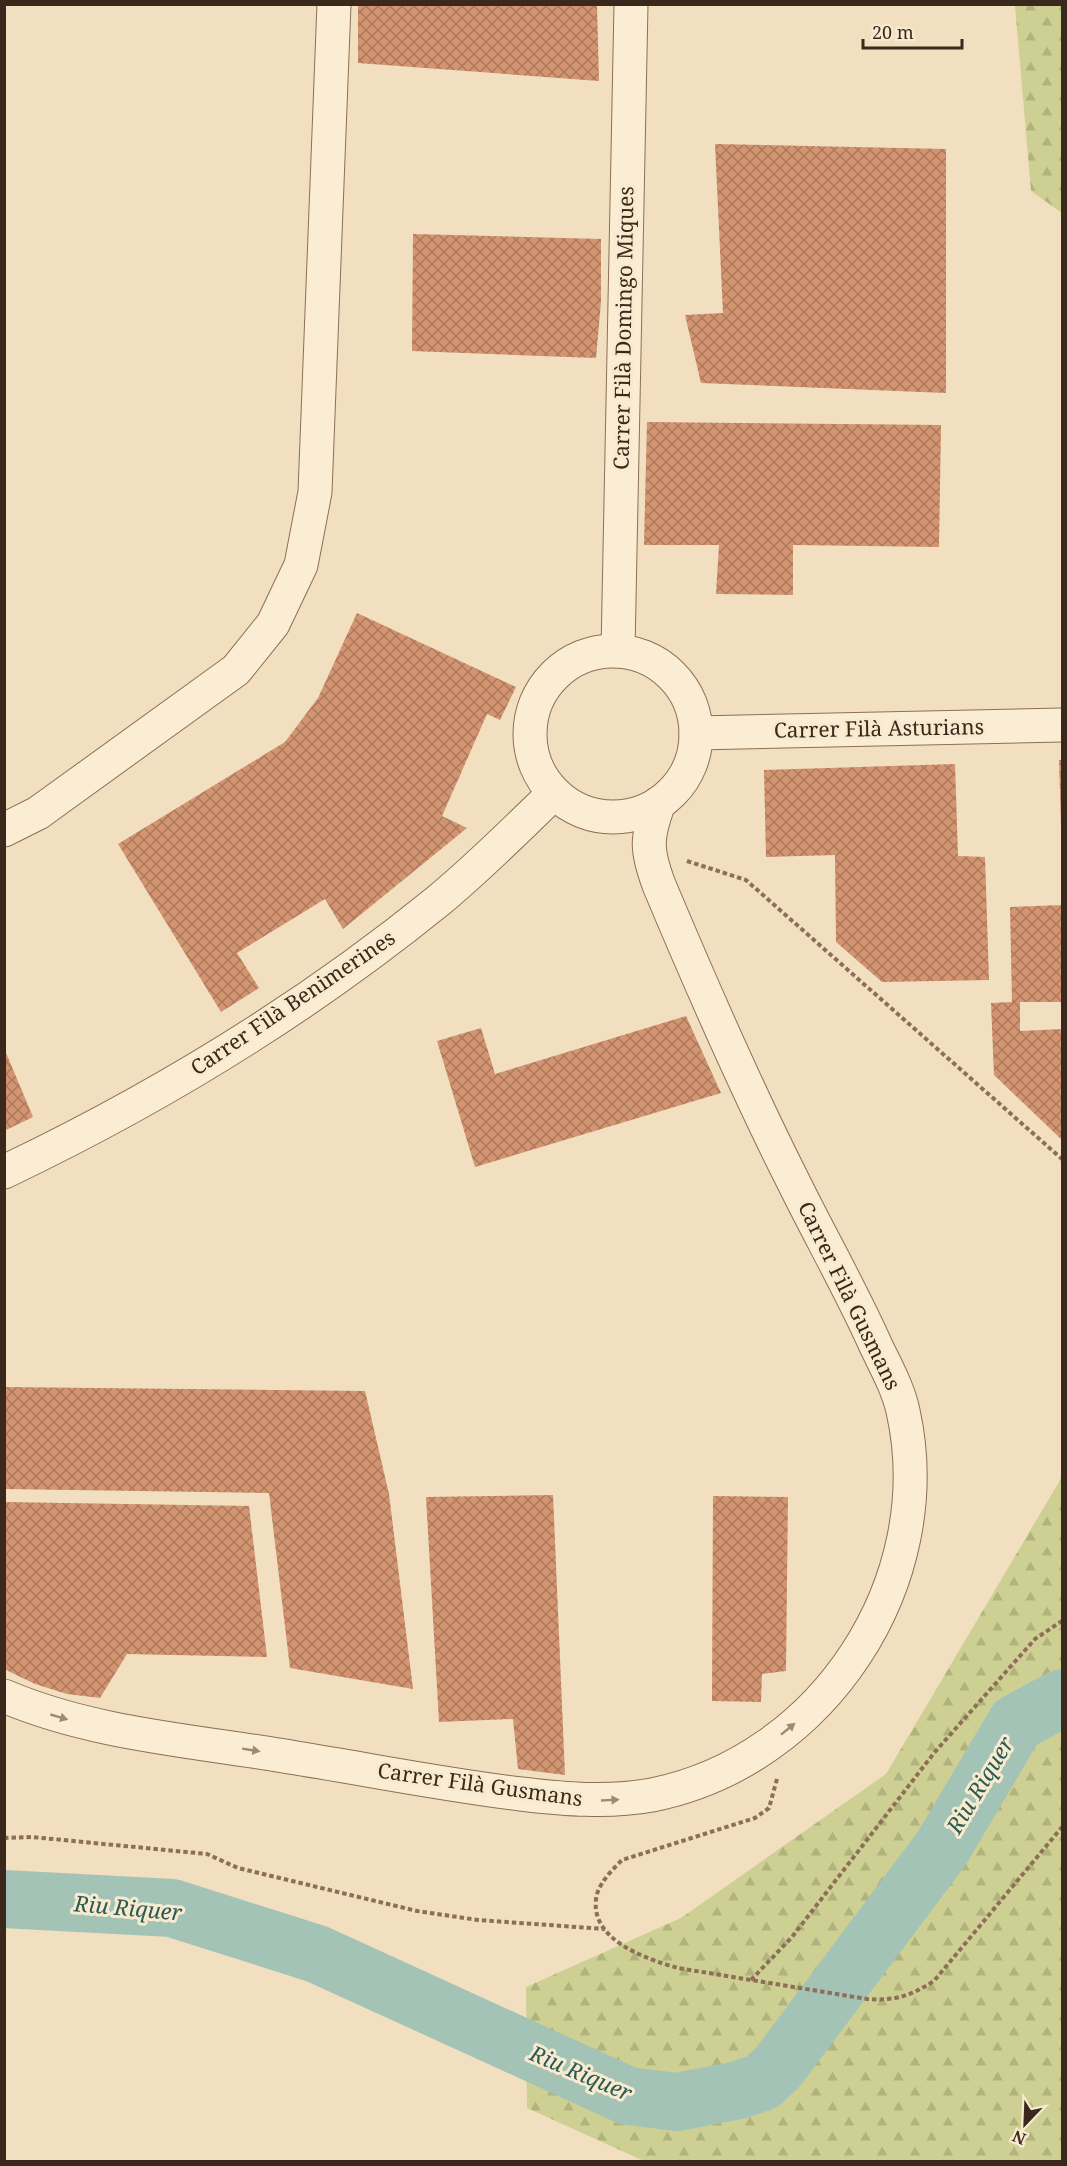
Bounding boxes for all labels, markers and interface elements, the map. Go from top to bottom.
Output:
scale bar [863,12,962,50]
text: 20 m [872,20,914,44]
street label: Carrer Filà Domingo Miques [607,186,639,470]
street label: Carrer Filà Asturians [774,712,984,744]
street label: Carrer Filà Benimerines [185,923,400,1081]
street label: Carrer Filà Gusmans [792,1197,908,1394]
one-way arrow [50,1712,68,1722]
one-way arrow [781,1724,796,1736]
water label: Riu Riquer [938,1730,1020,1839]
one-way arrow [242,1746,261,1755]
street label: Carrer Filà Gusmans [376,1756,584,1812]
one-way arrow [601,1795,620,1804]
water label: Riu Riquer [72,1887,184,1927]
water label: Riu Riquer [525,2037,638,2107]
north arrow [995,2094,1055,2154]
text: N [1009,2125,1029,2150]

